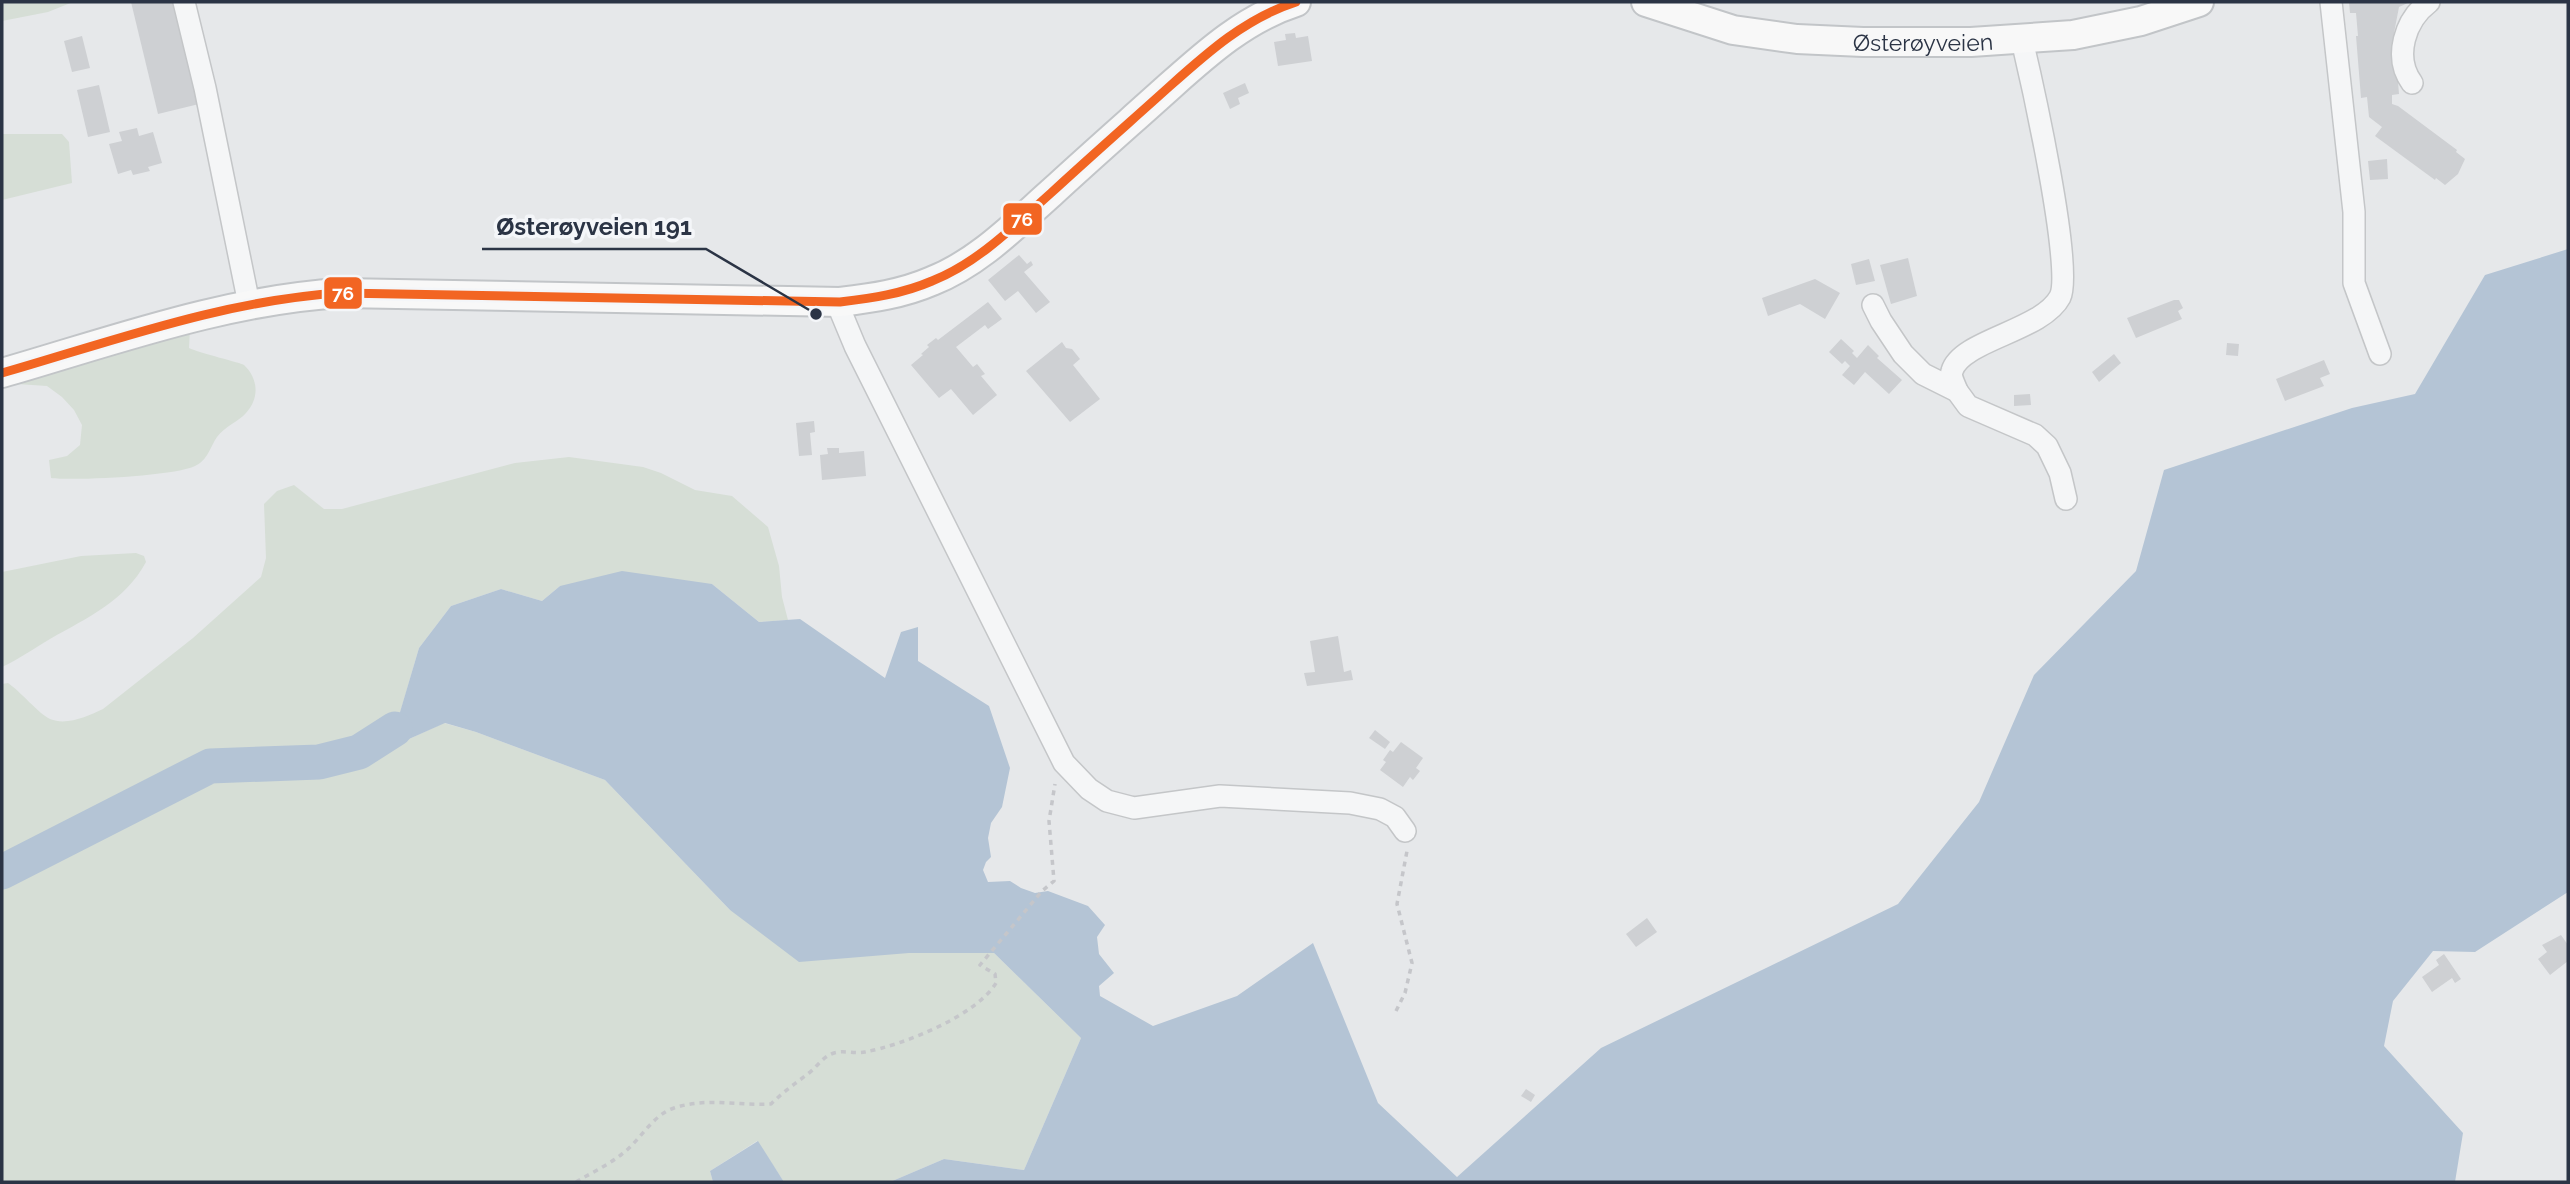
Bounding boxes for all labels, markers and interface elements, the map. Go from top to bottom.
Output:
street label: Østerøyveien [1852,27,1994,56]
line badge: 76 [1002,202,1043,236]
callout: Østerøyveien 191 [482,204,706,249]
text: 76 [1011,208,1033,230]
text: Østerøyveien 191 [496,212,692,241]
line badge: 76 [323,276,363,310]
text: 76 [332,282,354,304]

